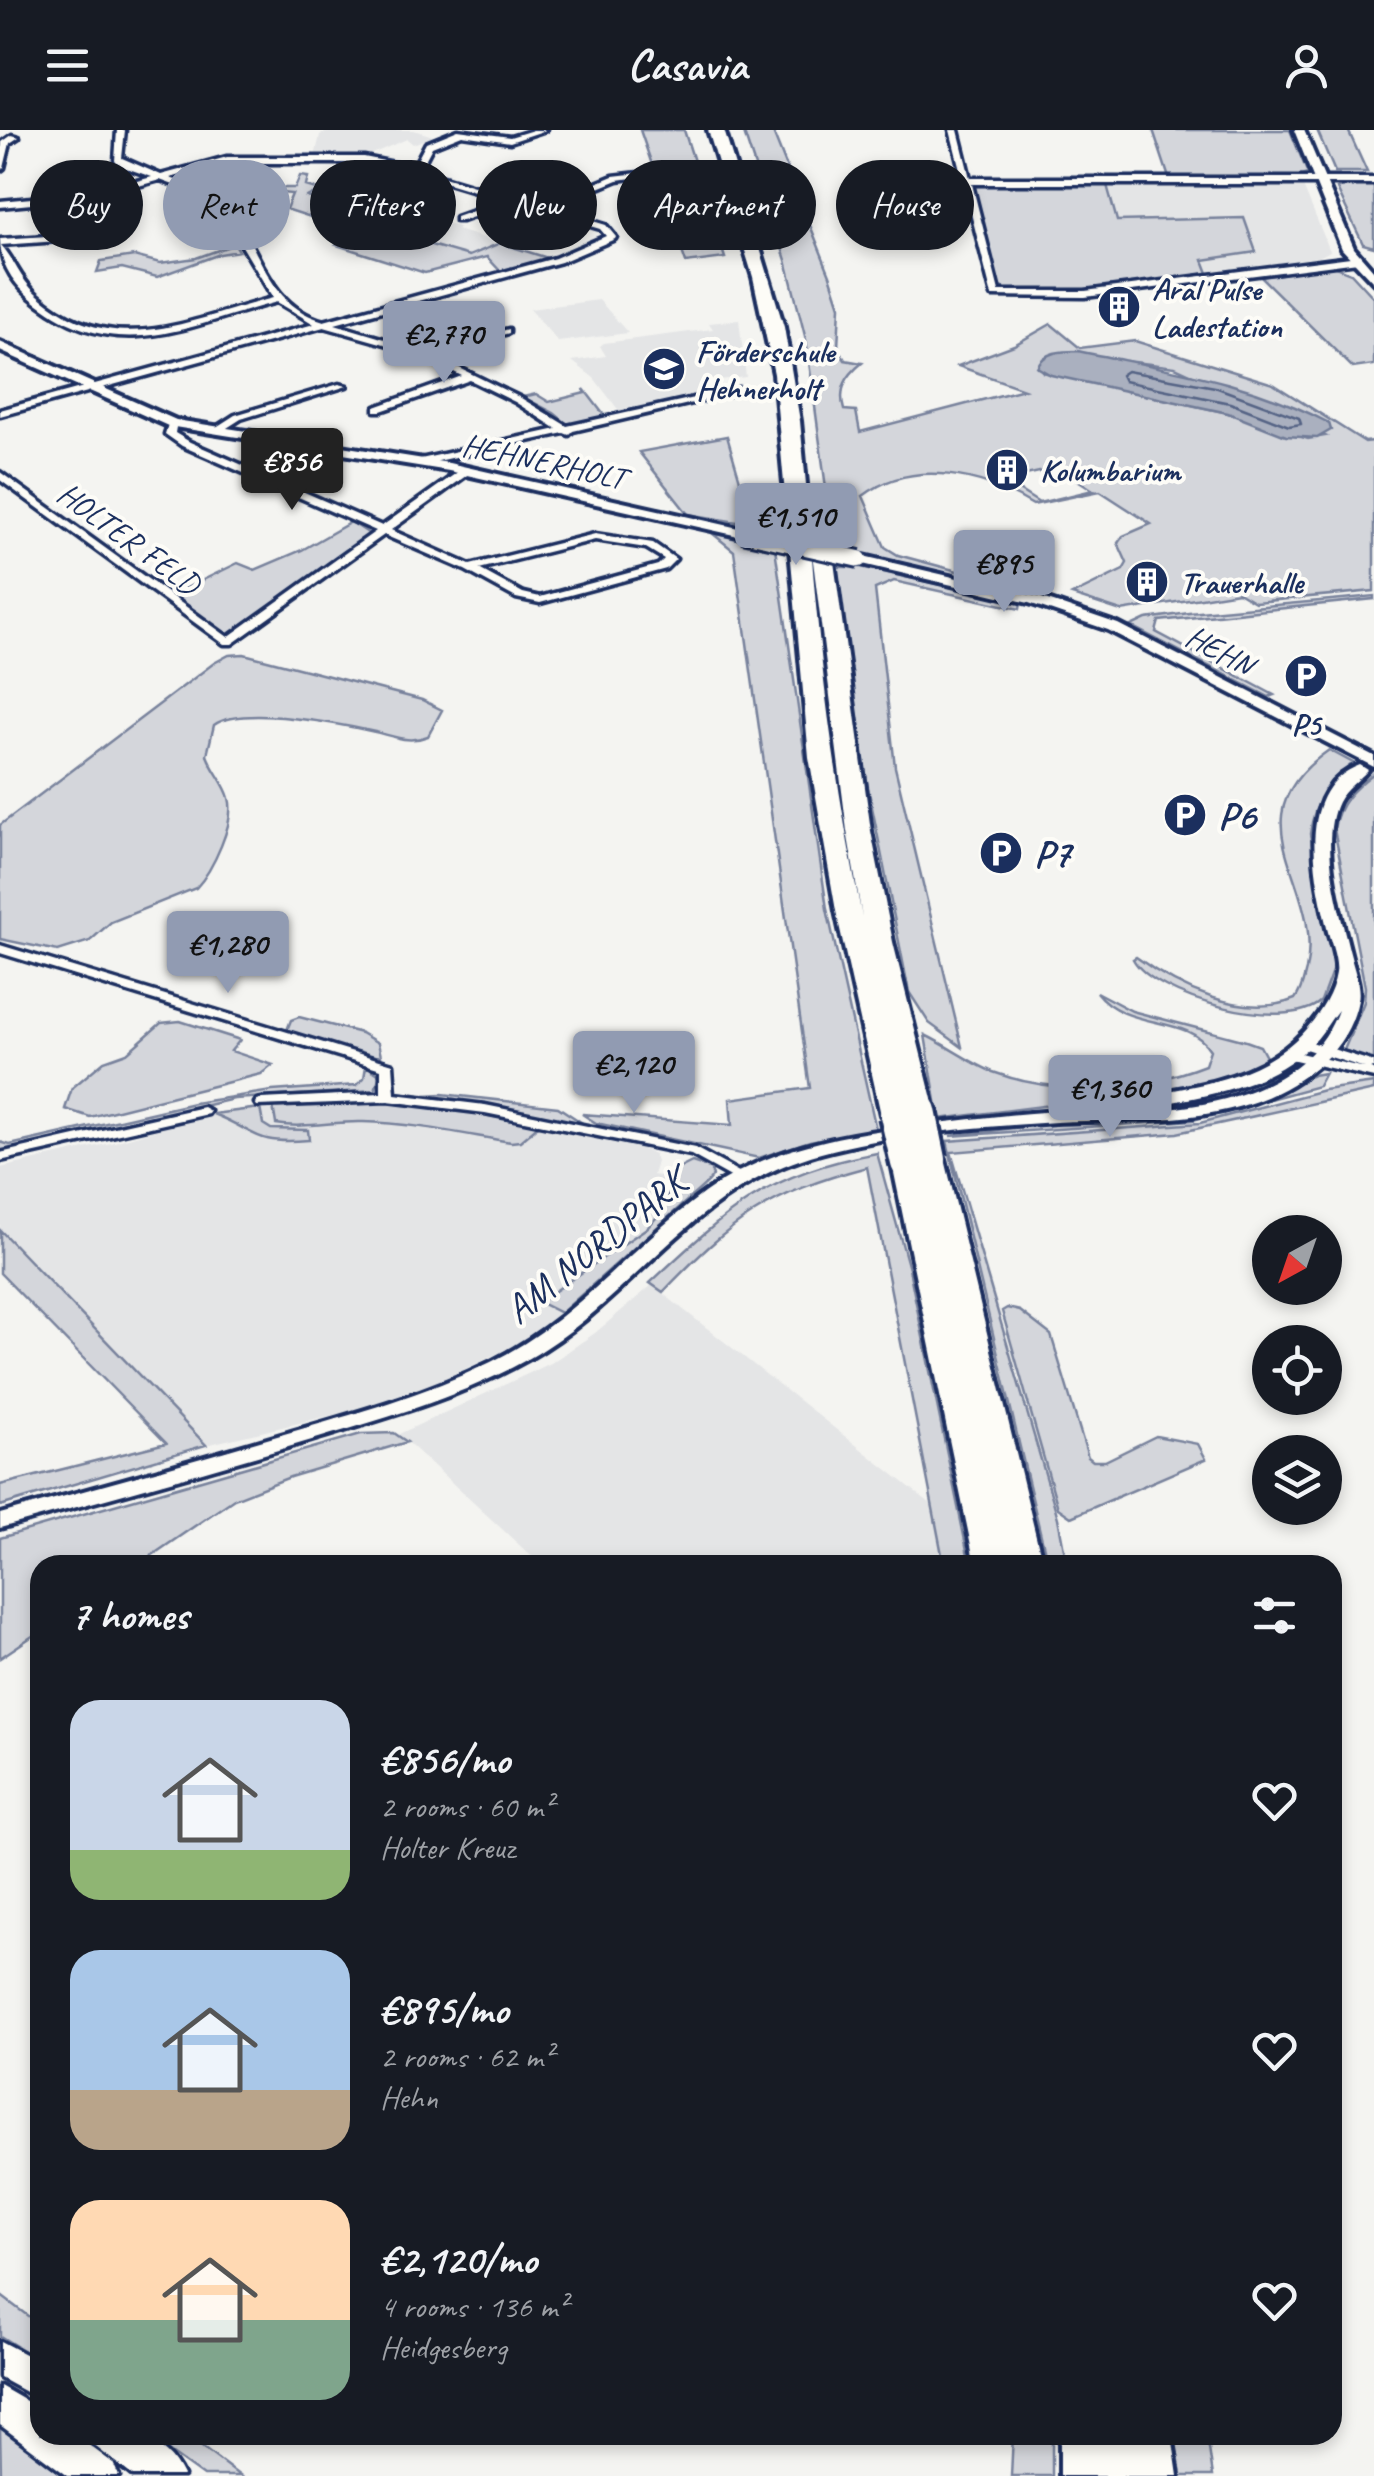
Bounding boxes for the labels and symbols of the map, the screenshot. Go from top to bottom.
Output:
place label: Aral Pulse Ladestation [1152,269,1283,347]
building icon: Aral Pulse Ladestation [1096,284,1142,330]
pin: €2,770 [363,301,525,386]
place label: Förderschule Hehnerholt [696,331,837,409]
school or university icon: Förderschule Hehnerholt [641,346,687,392]
street label: HEHNERHOLT [459,424,635,500]
pin: €856 [233,428,351,513]
building icon: Kolumbarium [984,447,1030,493]
place label: Kolumbarium [1040,450,1183,491]
street label: HOLTER FELD [49,473,210,605]
pin: €1,510 [715,483,877,568]
pin: €895 [945,530,1063,615]
building icon: Trauerhalle [1124,559,1170,605]
place label: Trauerhalle [1180,562,1305,603]
street label: HEHN [1179,616,1265,688]
parking icon: P5 [1283,653,1329,699]
place label: P5 [1292,704,1324,745]
place label: P6 [1218,791,1259,841]
parking icon: P6 [1162,792,1208,838]
place label: P7 [1034,829,1075,879]
parking icon: P7 [978,830,1024,876]
pin: €1,280 [147,911,309,996]
pin: €2,120 [553,1031,715,1116]
pin: €1,360 [1029,1055,1191,1140]
street label: AM NORDPARK [494,1152,703,1334]
north arrow [1252,1215,1342,1305]

